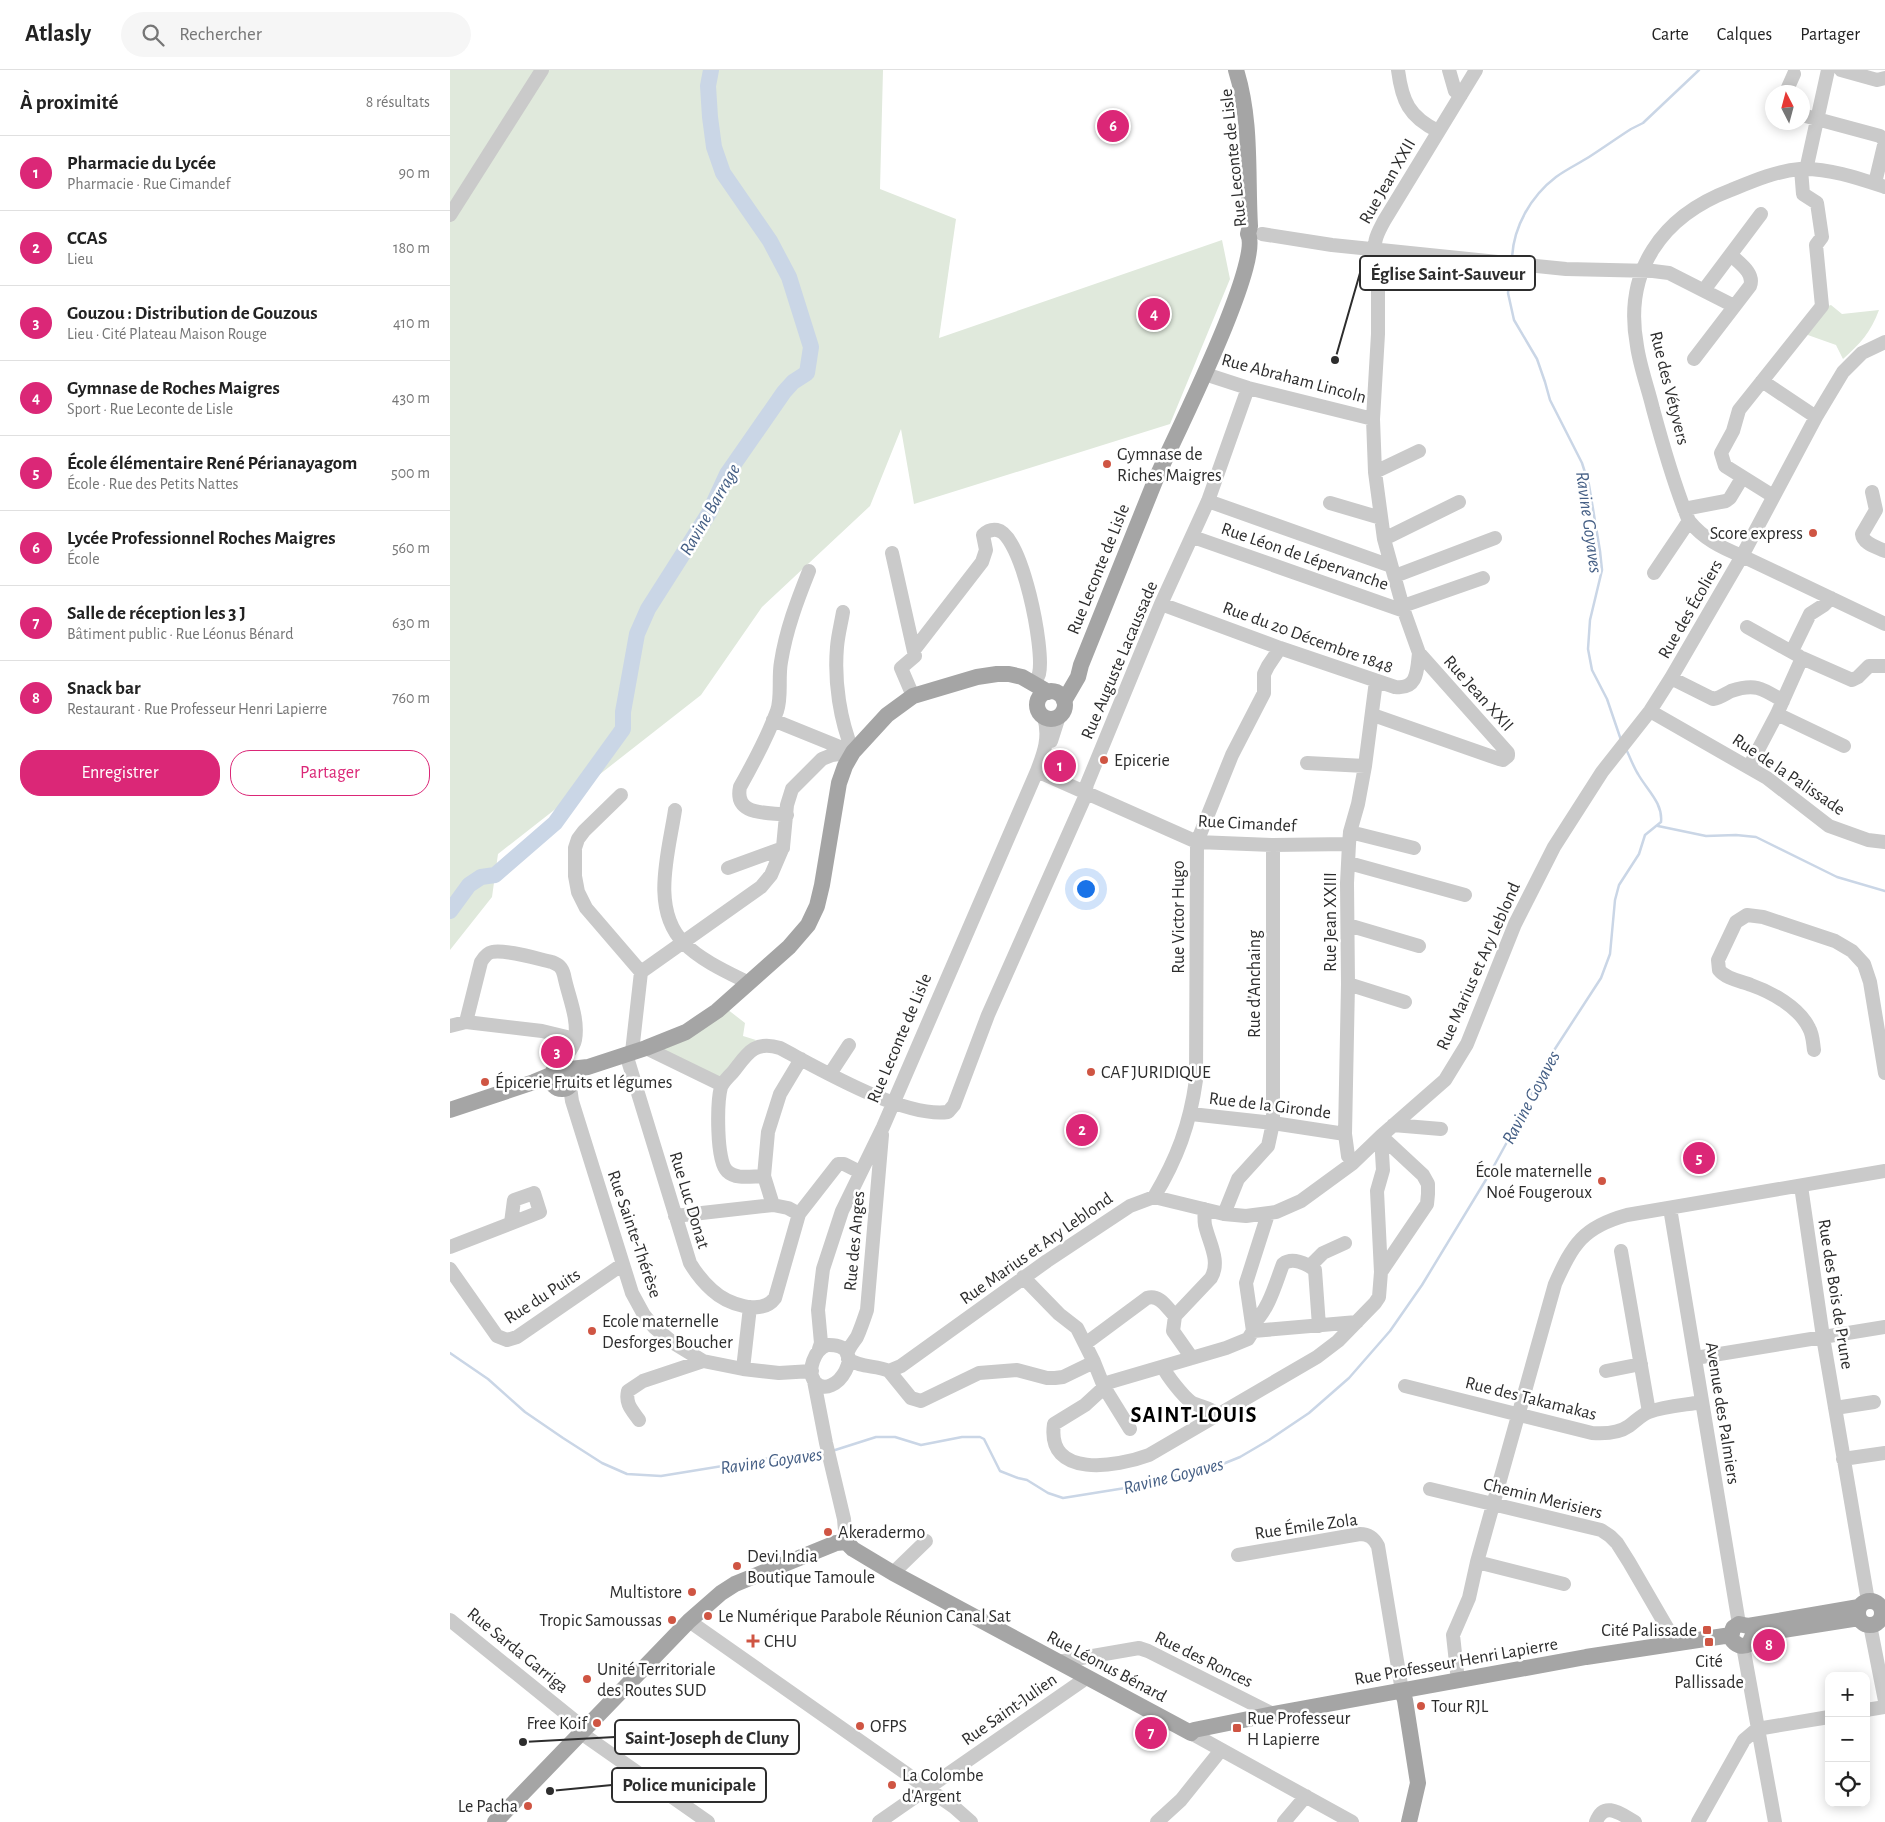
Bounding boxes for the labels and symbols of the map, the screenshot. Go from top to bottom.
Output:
north arrow [1765,85,1810,130]
street label: Rue Leconte de Lisle [1218,88,1250,228]
pin: 6 [1097,107,1129,145]
street label: Rue Jean XXII [1356,136,1419,227]
callout: Église Saint-Sauveur [1360,256,1535,290]
text: Église Saint-Sauveur [1371,263,1526,284]
pin: 4 [1138,295,1170,333]
street label: Rue des Vétyvers [1646,330,1692,447]
street label: Rue Abraham Lincoln [1219,351,1368,407]
place label: Gymnase de Riches Maigres [1117,446,1222,485]
marker: Gymnase de Riches Maigres [1101,458,1113,470]
water label: Ravine Barrage [677,461,744,559]
water label: Ravine Goyaves [1572,470,1605,574]
street label: Rue Leconte de Lisle [1065,502,1133,637]
street label: Rue Léon de Lépervanche [1219,520,1391,594]
place label: Score express [1710,525,1803,543]
marker: Score express [1807,527,1819,539]
street label: Rue des Écoliers [1653,555,1726,662]
street label: Rue Auguste Lacaussade [1078,579,1161,742]
street label: Rue du 20 Décembre 1848 [1220,599,1395,677]
street label: Rue Jean XXII [1440,652,1517,735]
street label: Rue de la Palissade [1729,731,1848,819]
pin: 1 [1044,747,1076,785]
place label: Epicerie [1114,752,1170,770]
marker: Epicerie [1098,754,1110,766]
street label: Rue Cimandef [1197,812,1298,836]
street label: Rue Victor Hugo [1170,860,1188,974]
street label: Rue Jean XXIII [1322,872,1340,972]
your location [1073,876,1099,902]
street label: Rue Marius et Ary Leblond [1434,880,1524,1053]
street label: Rue d'Anchaing [1246,930,1264,1038]
street label: Rue Leconte de Lisle [864,971,935,1106]
pin: 3 [541,1033,573,1071]
water label: Ravine Goyaves [1499,1048,1564,1147]
place label: CAF JURIDIQUE [1101,1064,1211,1082]
marker: CAF JURIDIQUE [1085,1066,1097,1078]
place label: Épicerie Fruits et légumes [495,1071,672,1092]
marker: Épicerie Fruits et légumes [479,1076,491,1088]
street label: Rue de la Gironde [1208,1090,1332,1122]
pin: 2 [1066,1111,1098,1149]
pin: 5 [1683,1139,1715,1177]
street label: Rue Luc Donat [666,1150,712,1251]
place label: École maternelle Noé Fougeroux [1475,1160,1592,1202]
street label: Rue Sainte-Thérèse [604,1168,664,1300]
marker: École maternelle Noé Fougeroux [1596,1175,1608,1187]
street label: Rue Marius et Ary Leblond [957,1189,1116,1308]
street label: Rue des Anges [842,1190,868,1292]
street label: Rue des Bois de Prune [1814,1218,1856,1370]
street label: Rue du Puits [501,1266,584,1328]
place label: Ecole maternelle Desforges Boucher [602,1313,733,1352]
marker: Ecole maternelle Desforges Boucher [586,1325,598,1337]
street label: Avenue des Palmiers [1702,1341,1742,1486]
street label: Rue des Takamakas [1463,1374,1598,1424]
district label: SAINT-LOUIS [1131,1404,1257,1426]
water label: Ravine Goyaves [719,1445,823,1478]
water label: Ravine Goyaves [1121,1455,1225,1498]
street label: Chemin Merisiers [1481,1475,1604,1522]
street label: Rue Émile Zola [1253,1508,1359,1543]
place label: Akeradermo [838,1524,925,1542]
marker: Akeradermo [822,1526,834,1538]
place label: Devi India Boutique Tamoule [747,1548,875,1587]
marker: Devi India Boutique Tamoule [731,1560,743,1572]
place label: Multistore [610,1584,682,1602]
marker: Multistore [686,1586,698,1598]
street label: Rue Sarda Garriga [463,1605,571,1697]
place label: Le Numérique Parabole Réunion Canal Sat [718,1608,1011,1626]
marker: Le Numérique Parabole Réunion Canal Sat [702,1610,714,1622]
place label: Tropic Samoussas [539,1612,662,1630]
marker: Tropic Samoussas [666,1614,678,1626]
place label: Cité Palissade [1601,1622,1697,1640]
marker: Cité Palissade [1701,1624,1713,1636]
pin: 8 [1753,1626,1785,1664]
street label: Rue Léonus Bénard [1044,1628,1169,1706]
street label: Rue des Ronces [1152,1628,1255,1691]
place label: CHU [764,1633,797,1651]
marker: CHU [746,1634,760,1648]
street label: Rue Professeur Henri Lapierre [1353,1635,1559,1689]
marker: Cité Pallissade [1703,1636,1715,1648]
place label: Cité Pallissade [1674,1653,1744,1692]
place label: Unité Territoriale des Routes SUD [597,1661,716,1700]
street label: Rue Saint-Julien [959,1670,1060,1749]
marker: Unité Territoriale des Routes SUD [581,1673,593,1685]
place label: Tour RJL [1431,1698,1489,1716]
marker: Tour RJL [1415,1700,1427,1712]
place label: Rue Professeur H Lapierre [1247,1710,1350,1749]
pin: 7 [1135,1714,1167,1752]
place label: Free Koif [526,1715,589,1733]
marker: Free Koif [591,1717,603,1729]
place label: OFPS [870,1718,907,1736]
callout: Saint-Joseph de Cluny [615,1720,799,1754]
marker: OFPS [854,1720,866,1732]
marker: Rue Professeur H Lapierre [1231,1722,1243,1734]
text: Saint-Joseph de Cluny [625,1729,790,1748]
place label: La Colombe d'Argent [902,1767,984,1806]
callout: Police municipale [612,1768,766,1802]
text: Police municipale [622,1776,756,1795]
marker: La Colombe d'Argent [886,1779,898,1791]
place label: Le Pacha [458,1798,518,1816]
marker: Le Pacha [522,1800,534,1812]

